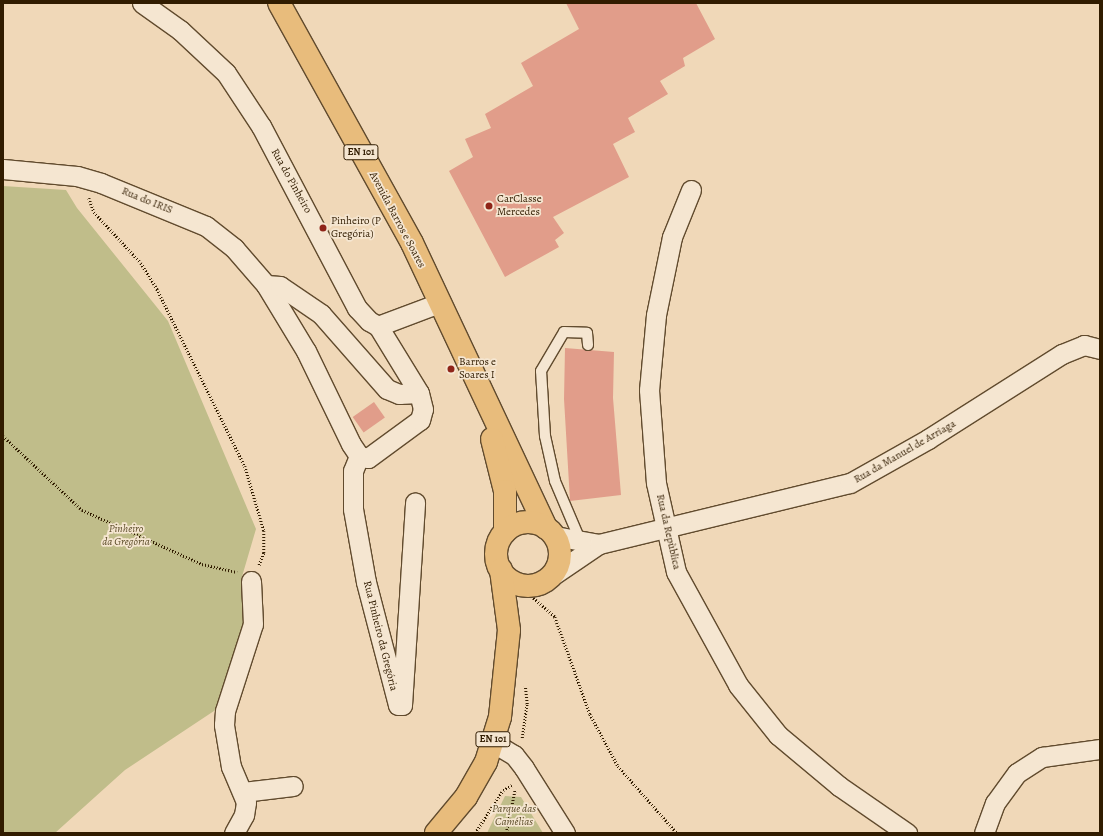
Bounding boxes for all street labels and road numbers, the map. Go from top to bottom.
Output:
road number: EN 101 [343,144,379,160]
street label: Rua do Pinheiro [268,146,314,216]
street label: Avenida Barros e Soares [366,170,428,270]
street label: Rua do IRIS [120,185,174,217]
street label: Rua da Manuel de Arriaga [852,417,958,487]
street label: Rua da Repùblica [653,493,683,571]
street label: Rua Pinheiro da Gregória [360,580,400,692]
road number: EN 101 [475,731,511,747]

